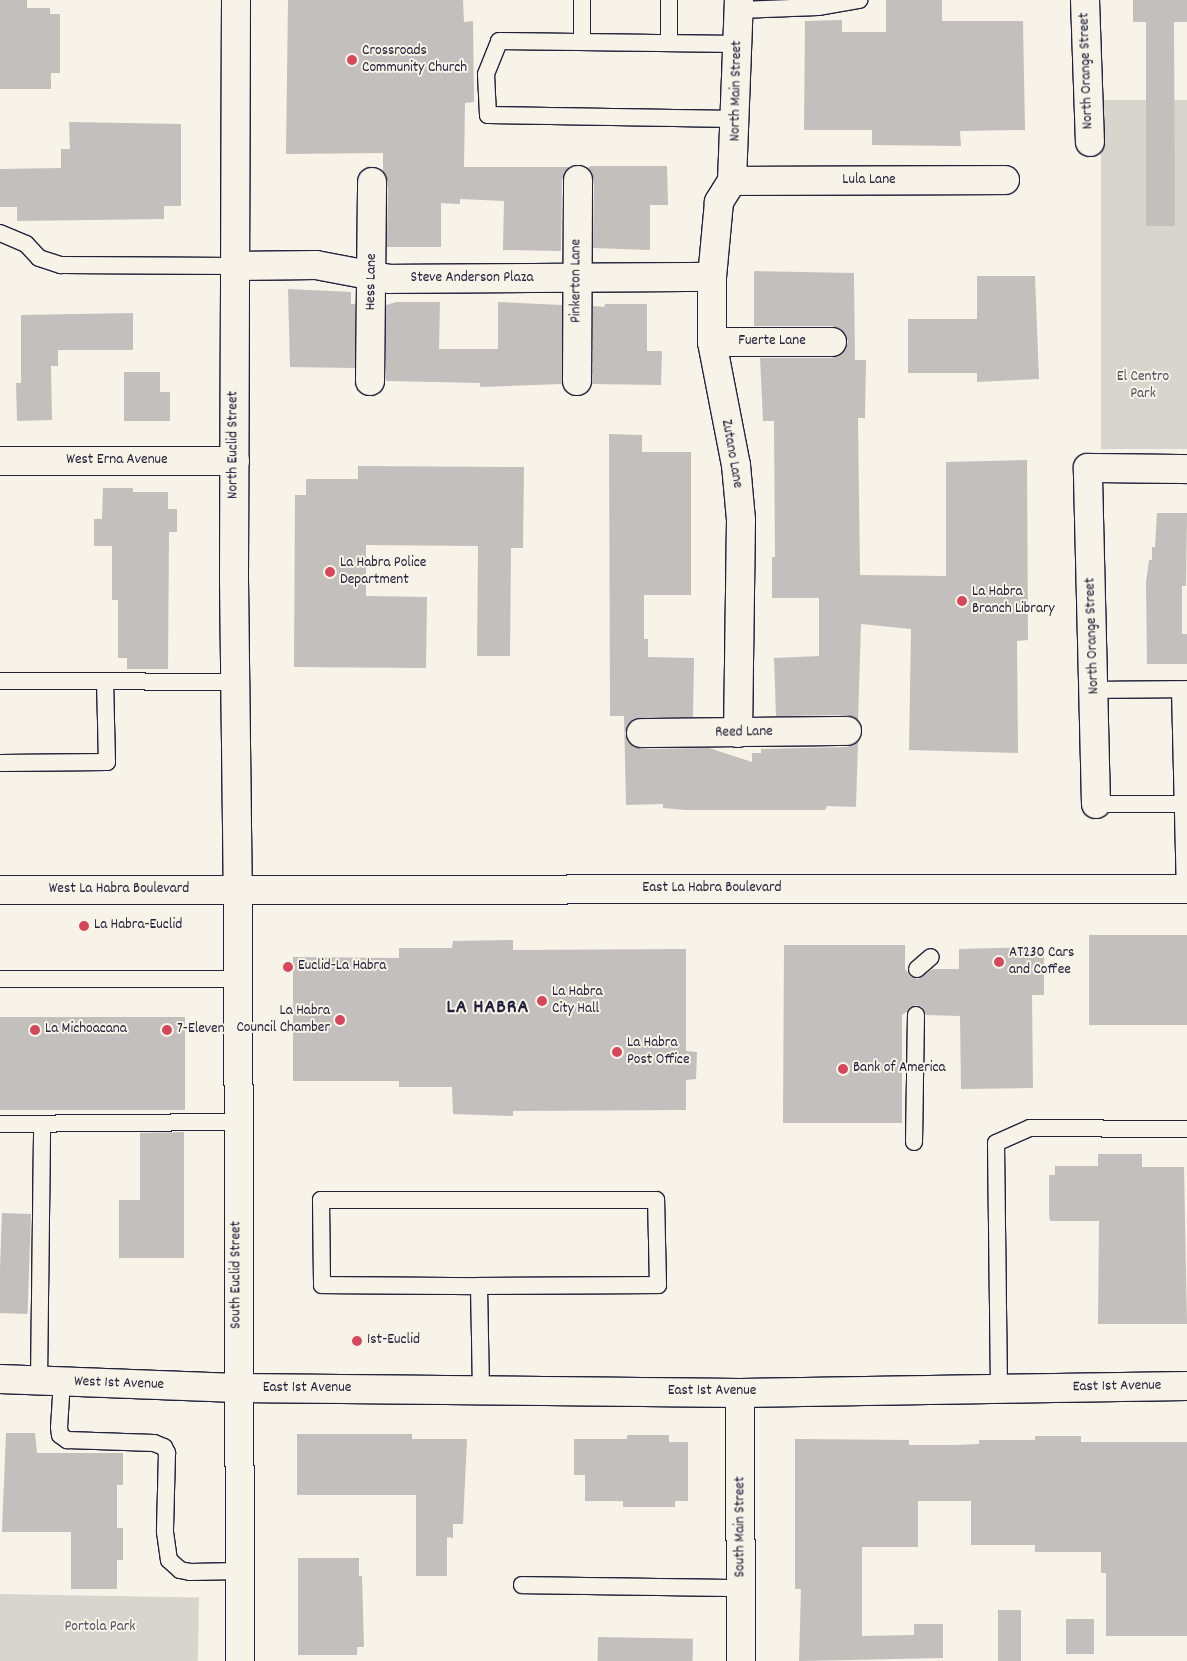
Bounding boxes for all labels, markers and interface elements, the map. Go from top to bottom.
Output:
street label: North Orange Street [1076,12,1098,130]
street label: North Main Street [727,40,747,142]
place label: Crossroads Community Church [362,42,467,77]
marker: Crossroads Community Church [346,54,358,66]
street label: Lula Lane [842,172,896,190]
street label: Pinkerton Lane [568,239,586,323]
street label: Hess Lane [363,253,381,311]
street label: Steve Anderson Plaza [411,270,533,288]
street label: Fuerte Lane [738,333,806,351]
park label: El Centro Park [1117,368,1169,403]
street label: North Euclid Street [225,391,243,499]
street label: Zutano Lane [716,418,746,490]
street label: West Erna Avenue [66,452,168,470]
place label: La Habra Police Department [340,554,426,589]
marker: La Habra Police Department [324,566,336,578]
street label: North Orange Street [1082,577,1104,695]
place label: La Habra Branch Library [972,583,1055,618]
marker: La Habra Branch Library [956,595,968,607]
street label: Reed Lane [715,723,773,743]
street label: East La Habra Boulevard [642,880,782,898]
street label: West La Habra Boulevard [49,881,189,899]
place label: La Habra-Euclid [94,917,182,935]
marker: La Habra-Euclid [78,920,90,932]
place label: AT230 Cars and Coffee [1009,944,1074,979]
marker: AT230 Cars and Coffee [993,956,1005,968]
place label: Euclid-La Habra [298,958,386,976]
marker: Euclid-La Habra [282,961,294,973]
place label: La Habra City Hall [552,983,602,1018]
marker: La Habra City Hall [536,995,548,1007]
district label: LA HABRA [446,996,530,1020]
place label: La Habra Council Chamber [236,1002,330,1037]
marker: La Habra Council Chamber [334,1014,346,1026]
place label: La Michoacana [45,1021,127,1039]
place label: 7-Eleven [177,1021,225,1039]
marker: La Michoacana [29,1024,41,1036]
marker: 7-Eleven [161,1024,173,1036]
place label: La Habra Post Office [627,1034,689,1069]
marker: La Habra Post Office [611,1046,623,1058]
place label: Bank of America [853,1060,946,1078]
marker: Bank of America [837,1063,849,1075]
street label: South Euclid Street [228,1221,246,1329]
place label: 1st-Euclid [367,1332,420,1350]
marker: 1st-Euclid [351,1335,363,1347]
street label: West 1st Avenue [74,1373,164,1395]
street label: East 1st Avenue [1072,1377,1162,1397]
street label: East 1st Avenue [263,1380,351,1398]
street label: East 1st Avenue [668,1383,756,1401]
street label: South Main Street [732,1477,750,1577]
park label: Portola Park [65,1619,135,1637]

